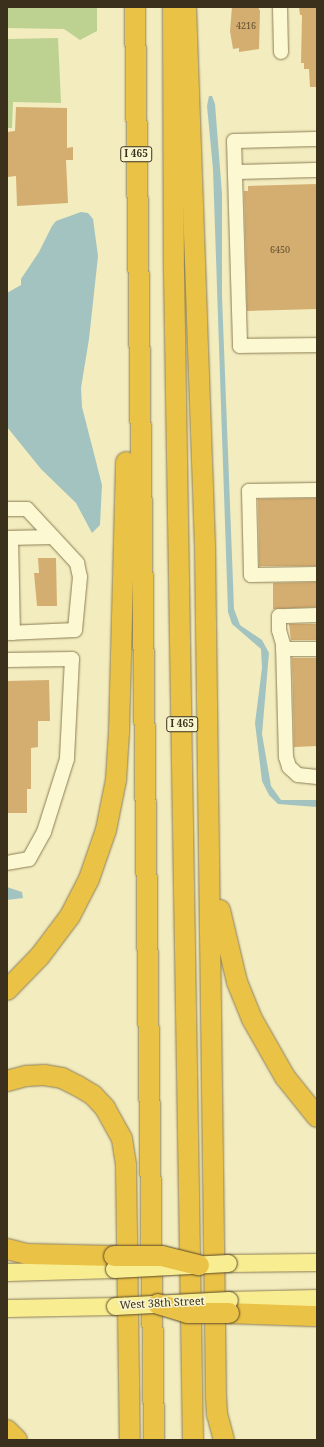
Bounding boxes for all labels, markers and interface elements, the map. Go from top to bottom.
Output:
house number: 4216 [236,21,256,31]
road number: I 465 [120,146,152,162]
house number: 6450 [270,245,290,255]
road number: I 465 [166,716,198,732]
street label: West 38th Street [119,1294,205,1312]

